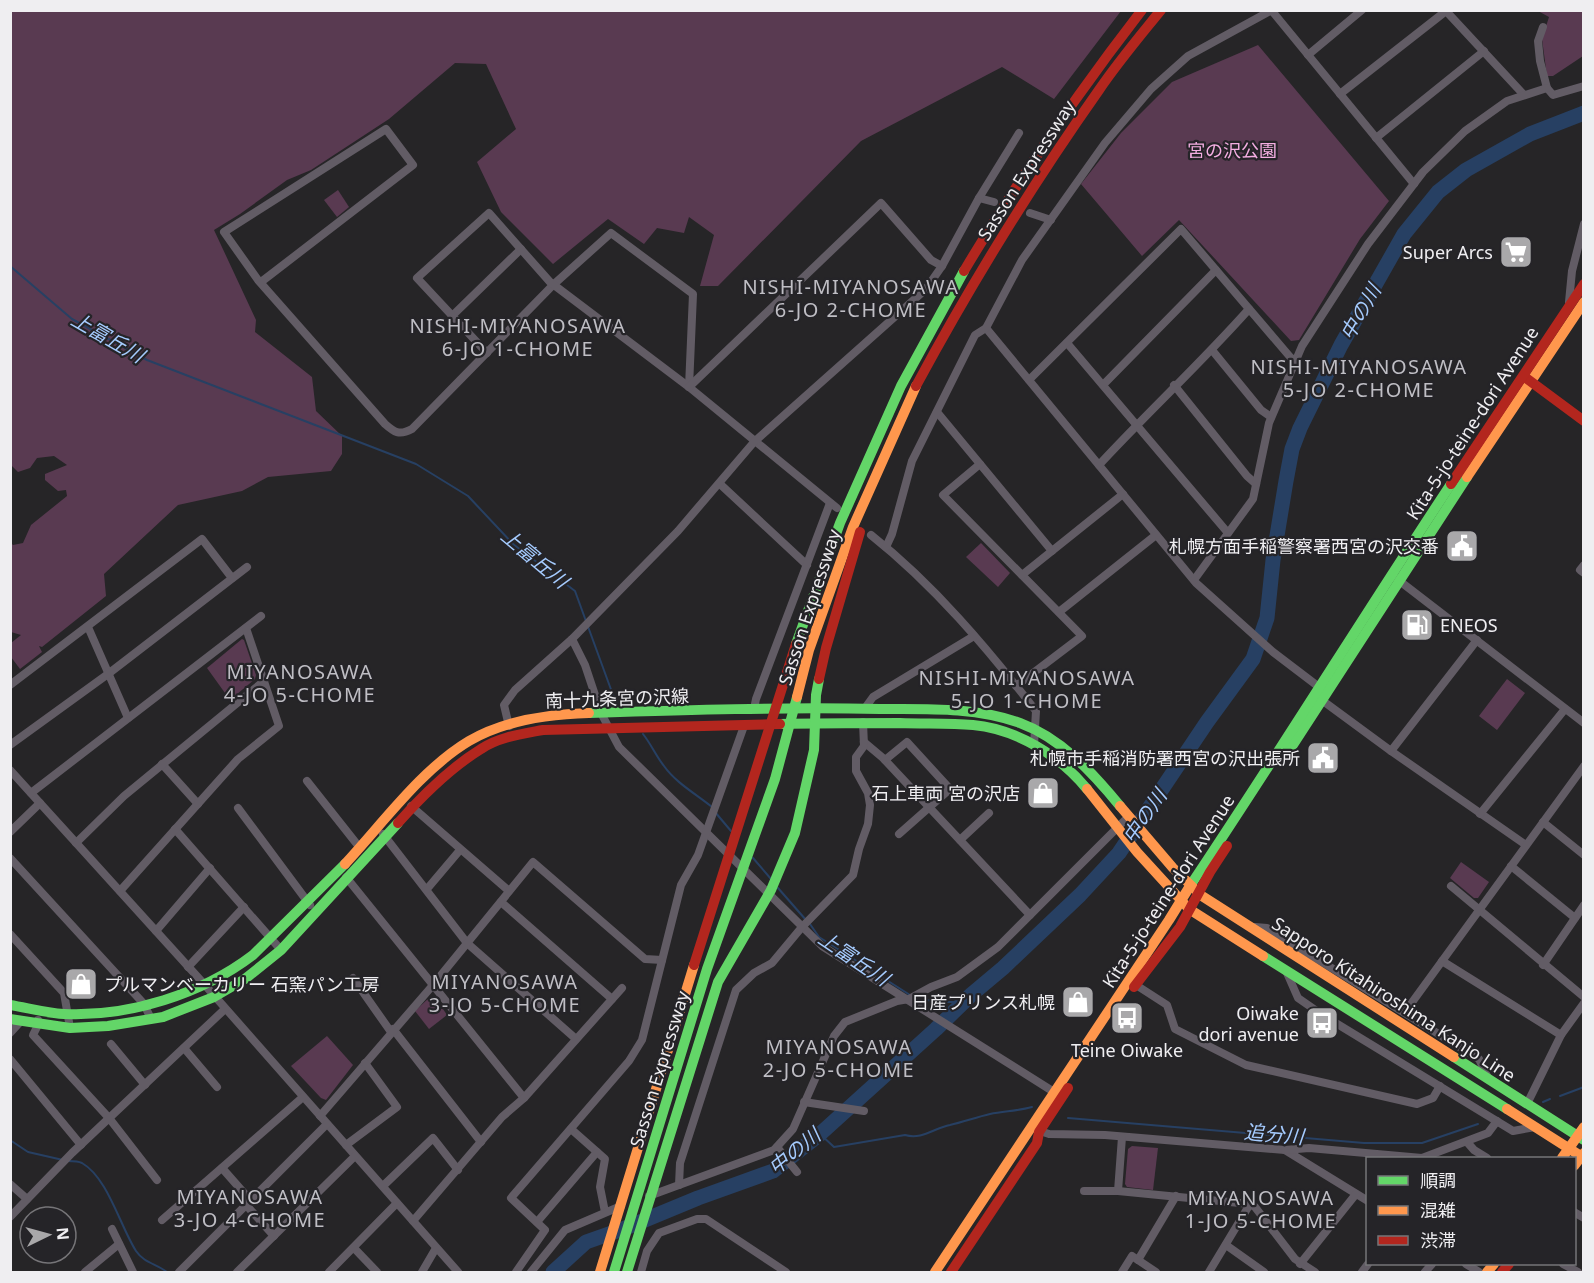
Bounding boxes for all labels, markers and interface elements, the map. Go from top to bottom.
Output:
street label: Sasson Expressway [972,95,1081,245]
park label: 宮の沢公園 [1187,138,1277,162]
supermarket icon: Super Arcs [1498,234,1534,270]
place label: Super Arcs [1403,240,1493,264]
district label: NISHI-MIYANOSAWA 6-JO 2-CHOME [742,273,960,323]
water label: 中の川 [1333,278,1388,345]
water label: 上富丘川 [67,305,151,370]
district label: NISHI-MIYANOSAWA 6-JO 1-CHOME [409,312,627,362]
street label: Kita-5-jo-teine-dori Avenue [1400,322,1544,524]
district label: NISHI-MIYANOSAWA 5-JO 2-CHOME [1250,353,1468,403]
water label: 上富丘川 [496,522,576,595]
street label: Sasson Expressway [772,525,846,688]
public building icon: 札幌方面手稲警察署西宮の沢交番 [1444,528,1480,564]
place label: 札幌方面手稲警察署西宮の沢交番 [1169,534,1439,558]
fuel station icon: ENEOS [1399,607,1435,643]
place label: ENEOS [1440,613,1498,637]
district label: MIYANOSAWA 4-JO 5-CHOME [224,658,376,708]
district label: NISHI-MIYANOSAWA 5-JO 1-CHOME [918,664,1136,714]
street label: 南十九条宮の沢線 [545,683,689,713]
public building icon: 札幌市手稲消防署西宮の沢出張所 [1305,740,1341,776]
place label: 札幌市手稲消防署西宮の沢出張所 [1030,746,1300,770]
shop icon: 石上車両 宮の沢店 [1025,775,1061,811]
place label: 石上車両 宮の沢店 [871,781,1020,805]
water label: 中の川 [1116,782,1173,848]
street label: Kita-5-jo-teine-dori Avenue [1096,790,1240,992]
street label: Sapporo Kitahiroshima Kanjo Line [1268,911,1520,1087]
water label: 上富丘川 [813,924,896,993]
shop icon: プルマンベーカリー 石窯パン工房 [63,966,99,1002]
district label: MIYANOSAWA 3-JO 5-CHOME [429,968,581,1018]
place label: プルマンベーカリー 石窯パン工房 [104,972,380,996]
shop icon: 日産プリンス札幌 [1060,984,1096,1020]
street label: Sasson Expressway [624,987,694,1150]
place label: 日産プリンス札幌 [911,990,1055,1014]
bus stop icon: Teine Oiwake [1109,1000,1145,1036]
place label: Oiwake dori avenue [1198,1001,1299,1046]
bus stop icon: Oiwake dori avenue [1304,1005,1340,1041]
district label: MIYANOSAWA 2-JO 5-CHOME [763,1033,915,1083]
place label: Teine Oiwake [1071,1038,1183,1062]
water label: 追分川 [1243,1118,1307,1150]
water label: 中の川 [762,1120,827,1180]
legend [1366,1157,1576,1265]
text: 順調 [1420,1168,1456,1192]
district label: MIYANOSAWA 3-JO 4-CHOME [174,1183,326,1233]
district label: MIYANOSAWA 1-JO 5-CHOME [1185,1184,1337,1234]
text: 混雑 [1420,1198,1456,1222]
north arrow [18,1205,78,1265]
text: N [51,1226,74,1241]
text: 渋滞 [1420,1228,1456,1252]

